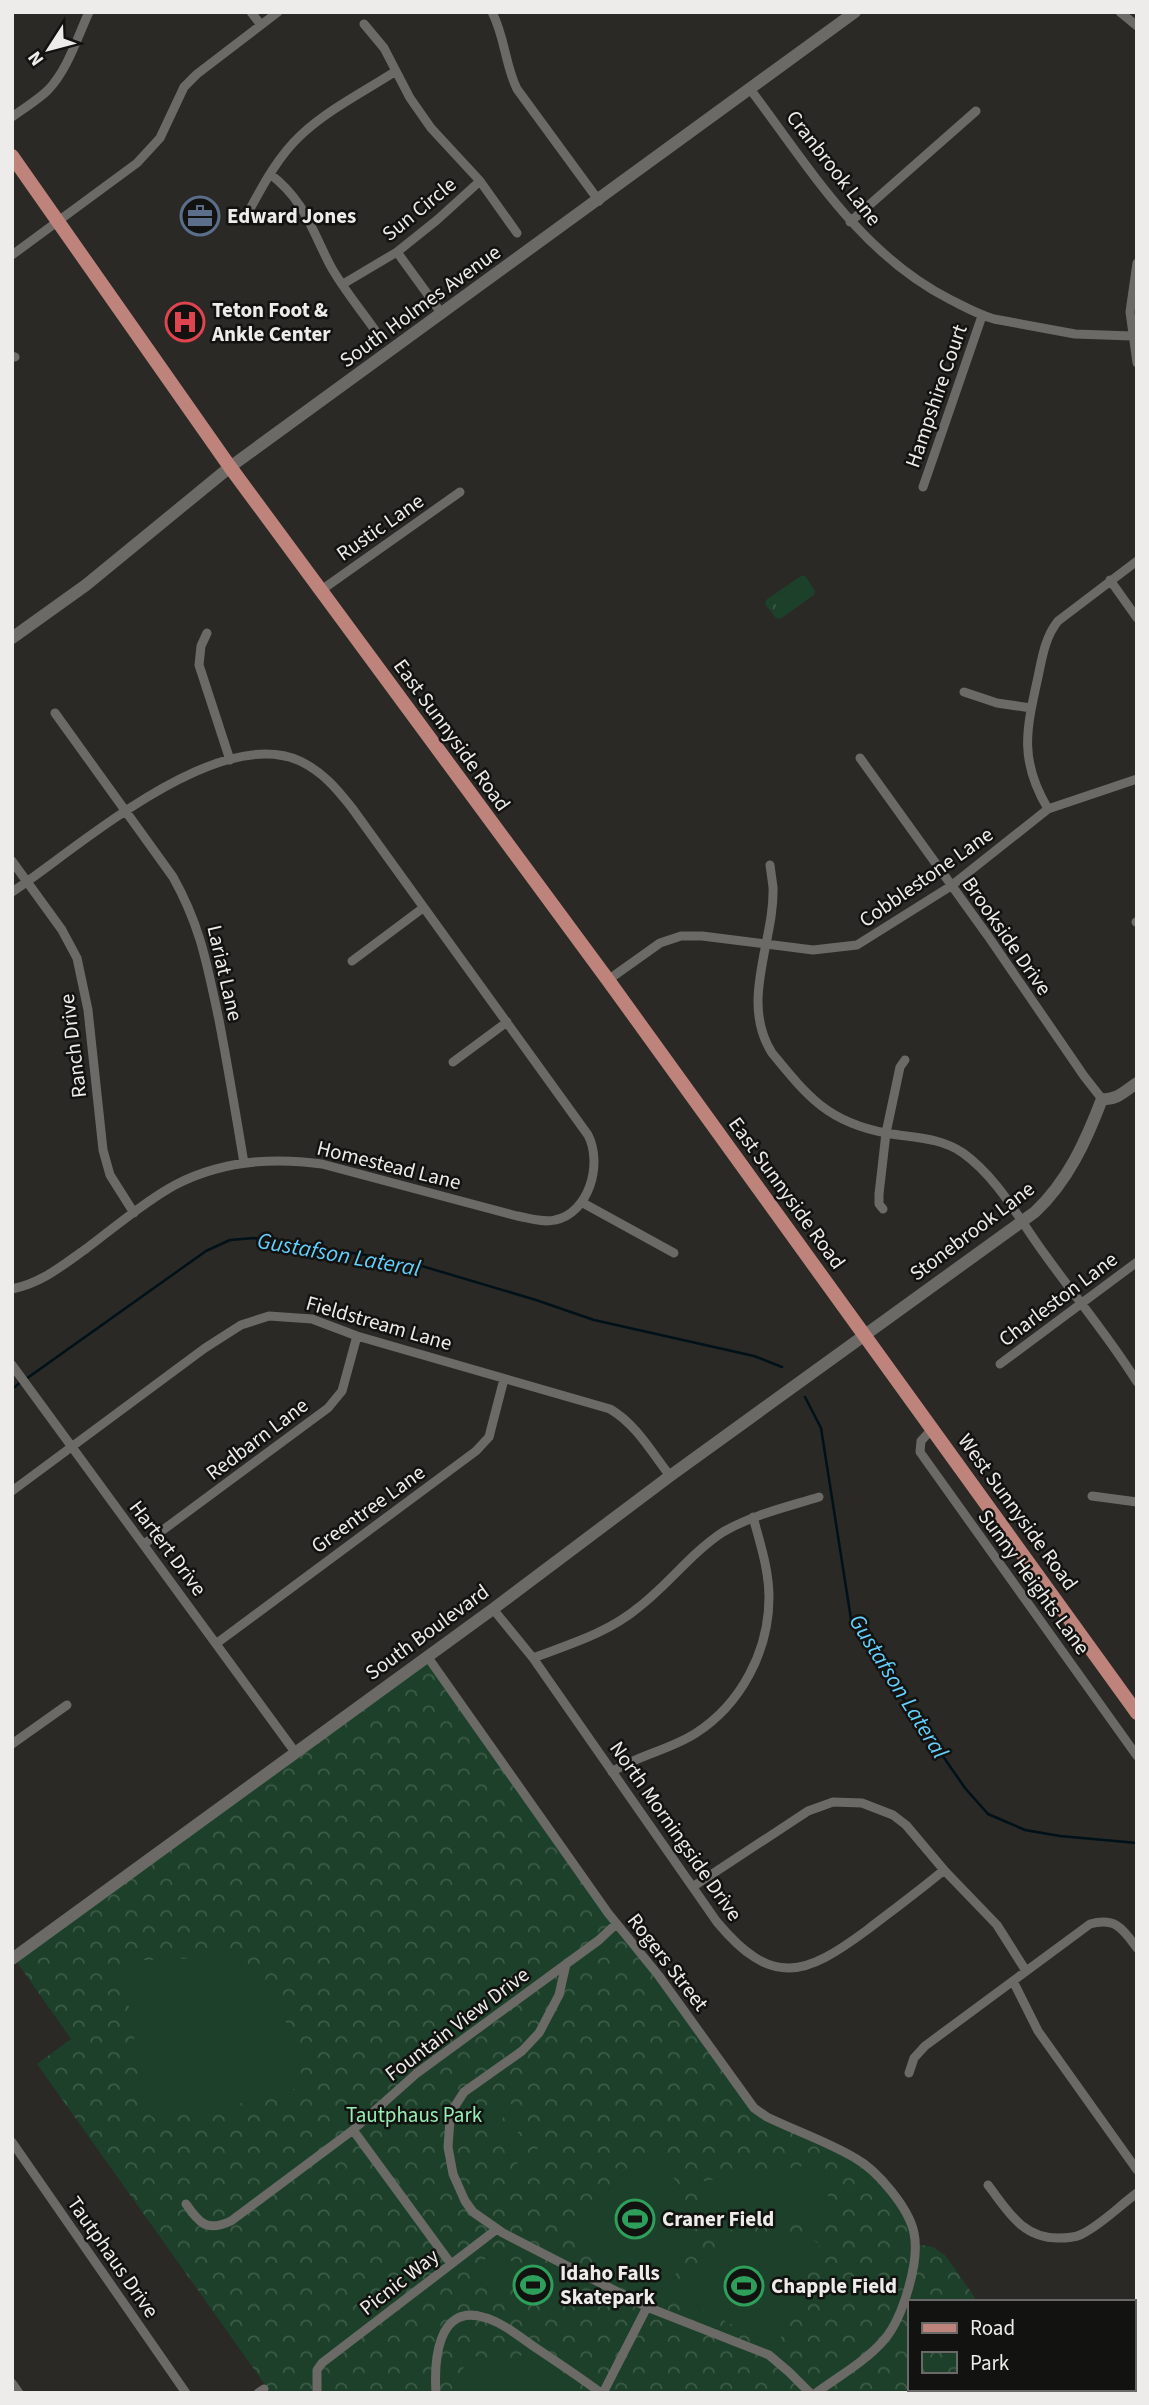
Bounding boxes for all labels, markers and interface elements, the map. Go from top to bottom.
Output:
north arrow [14,14,84,84]
text: N [22,45,51,71]
street label: Cranbrook Lane [779,104,889,232]
street label: Sun Circle [375,170,463,248]
office icon: Edward Jones [179,195,221,237]
place label: Edward Jones [227,201,356,231]
street label: South Holmes Avenue [333,237,507,375]
place label: Teton Foot & Ankle Center [211,295,331,349]
hospital icon: Teton Foot & Ankle Center [164,301,206,343]
street label: Hampshire Court [897,320,975,472]
street label: Rustic Lane [330,486,430,568]
street label: East Sunnyside Road [386,653,518,817]
street label: Cobblestone Lane [853,819,999,935]
street label: Brookside Drive [955,871,1059,1001]
street label: Lariat Lane [199,922,251,1024]
street label: Ranch Drive [52,992,94,1100]
street label: East Sunnyside Road [721,1111,853,1275]
street label: Homestead Lane [314,1133,464,1197]
street label: Stonebrook Lane [903,1174,1041,1288]
water label: Gustafson Lateral [255,1224,423,1285]
street label: Charleston Lane [992,1244,1124,1354]
street label: Fieldstream Lane [303,1288,455,1358]
street label: Redbarn Lane [199,1390,315,1488]
street label: West Sunnyside Road [951,1427,1085,1597]
street label: Greentree Lane [305,1457,431,1561]
street label: Hartert Drive [122,1494,214,1602]
street label: Sunny Heights Lane [971,1503,1097,1661]
street label: South Boulevard [359,1577,495,1687]
water label: Gustafson Lateral [841,1608,956,1765]
street label: North Morningside Drive [603,1735,749,1927]
street label: Rogers Street [620,1907,716,2017]
street label: Fountain View Drive [379,1960,535,2088]
park label: Tautphaus Park [346,2100,483,2130]
street label: Tautphaus Drive [60,2190,166,2324]
sports icon: Craner Field [614,2198,656,2240]
place label: Craner Field [662,2204,774,2234]
street label: Picnic Way [353,2241,445,2323]
place label: Idaho Falls Skatepark [560,2258,660,2312]
sports icon: Idaho Falls Skatepark [512,2264,554,2306]
sports icon: Chapple Field [723,2265,765,2307]
place label: Chapple Field [771,2271,897,2301]
legend [908,2300,1135,2391]
text: Road [970,2313,1015,2343]
text: Park [970,2348,1010,2378]

